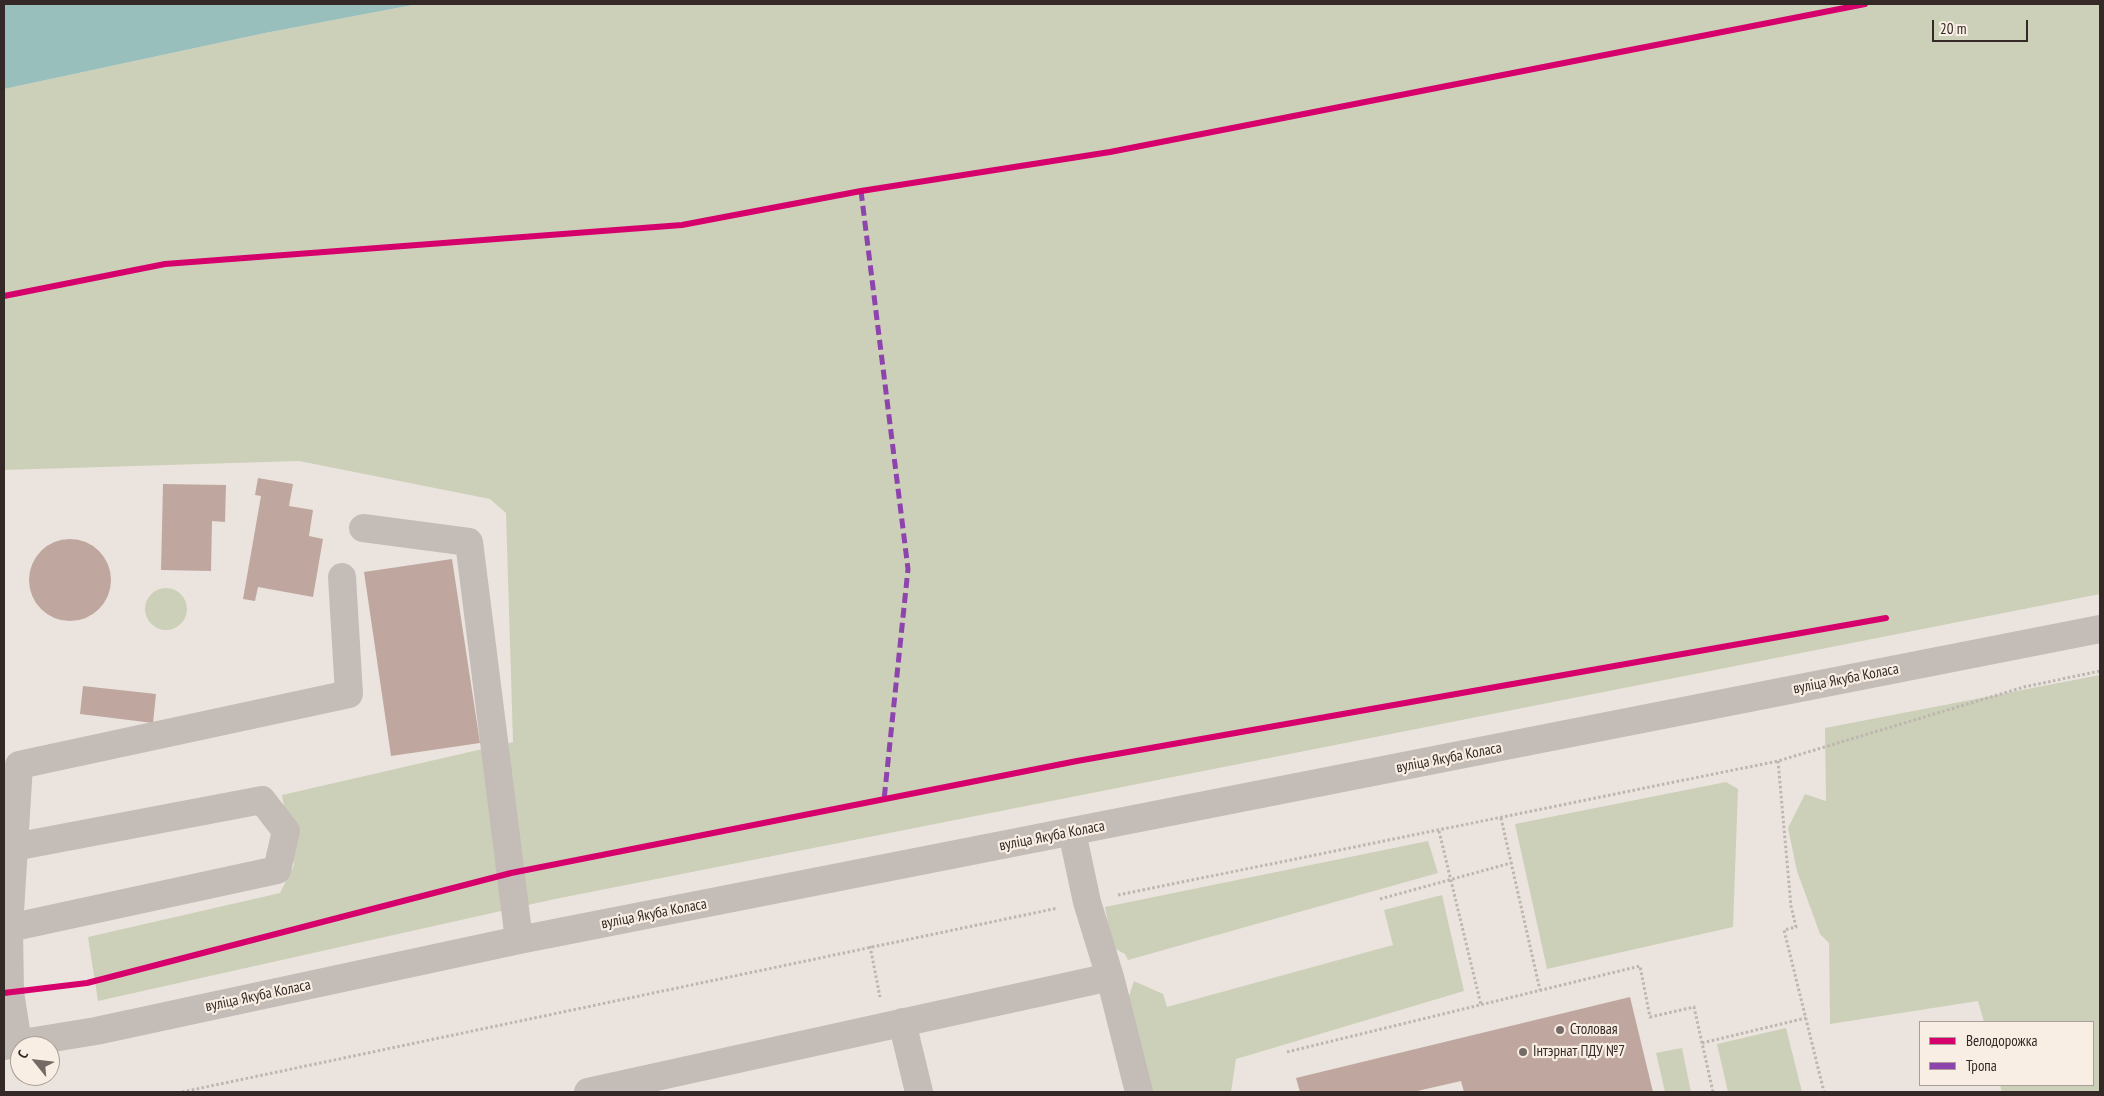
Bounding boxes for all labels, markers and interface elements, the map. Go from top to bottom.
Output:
scale bar [1934,10,2030,42]
text: 20 m [1940,19,1966,38]
street label: вуліца Якуба Коласа [1792,660,1900,698]
street label: вуліца Якуба Коласа [1395,739,1503,777]
street label: вуліца Якуба Коласа [998,817,1106,855]
street label: вуліца Якуба Коласа [600,895,708,933]
street label: вуліца Якуба Коласа [204,976,312,1016]
place label: Столовая [1570,1021,1618,1039]
legend [1919,1021,2094,1086]
marker: Столовая [1554,1024,1566,1036]
text: Велодорожка [1966,1031,2037,1050]
north arrow [10,1036,60,1086]
place label: Інтэрнат ПДУ №7 [1533,1043,1625,1061]
marker: Інтэрнат ПДУ №7 [1517,1046,1529,1058]
text: С [13,1047,32,1061]
text: Тропа [1966,1056,1997,1075]

